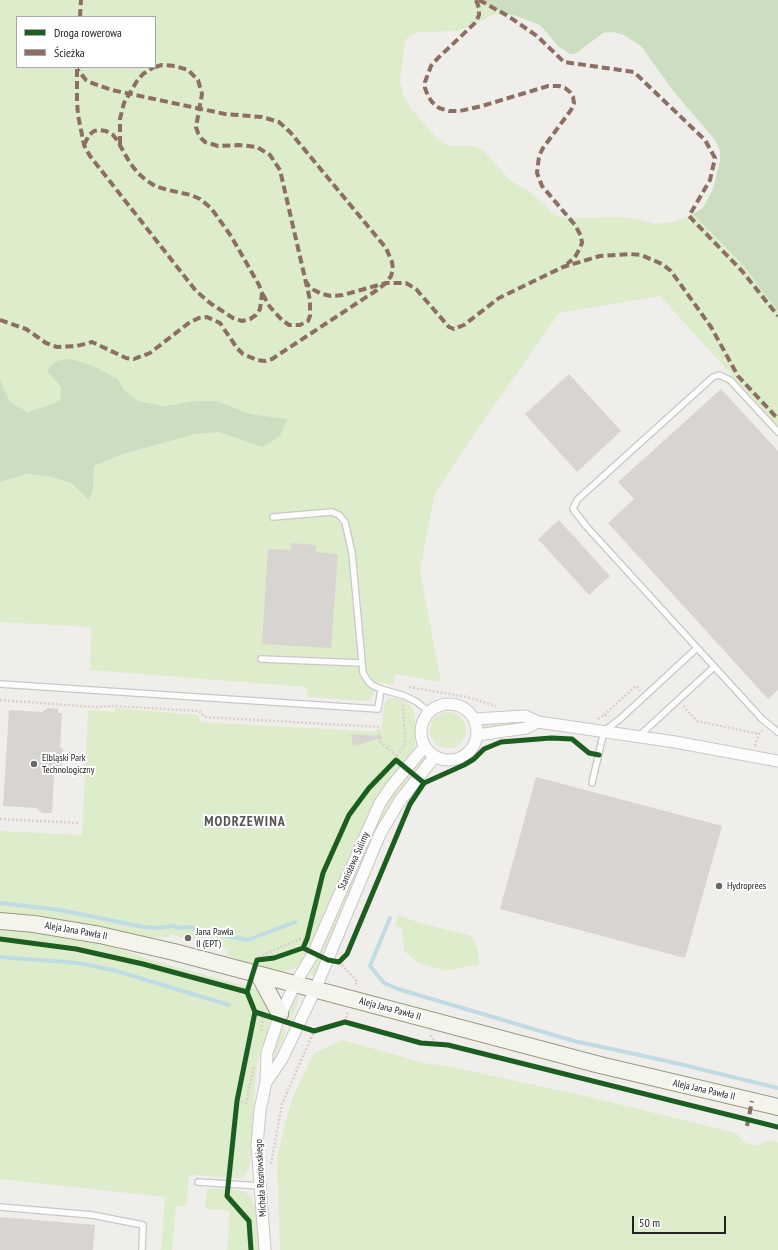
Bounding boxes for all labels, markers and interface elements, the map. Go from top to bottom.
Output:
legend [16,16,156,68]
text: Droga rowerowa [54,25,122,40]
text: Ścieżka [54,45,85,60]
place label: Elbląski Park Technologiczny [42,752,94,776]
marker: Elbląski Park Technologiczny [29,759,39,769]
district label: MODRZEWINA [204,814,286,830]
street label: Stanisława Sulimy [336,830,372,892]
place label: Hydroprees [727,880,766,892]
marker: Hydroprees [714,881,724,891]
street label: Aleja Jana Pawła II [44,920,108,942]
place label: Jana Pawła II (EPT) [196,926,233,950]
marker: Jana Pawła II (EPT) [183,933,193,943]
street label: Aleja Jana Pawła II [358,995,422,1023]
street label: Aleja Jana Pawła II [672,1077,736,1103]
street label: Michała Rosnowskiego [253,1139,269,1217]
scale bar [634,1208,728,1234]
text: 50 m [639,1215,660,1230]

